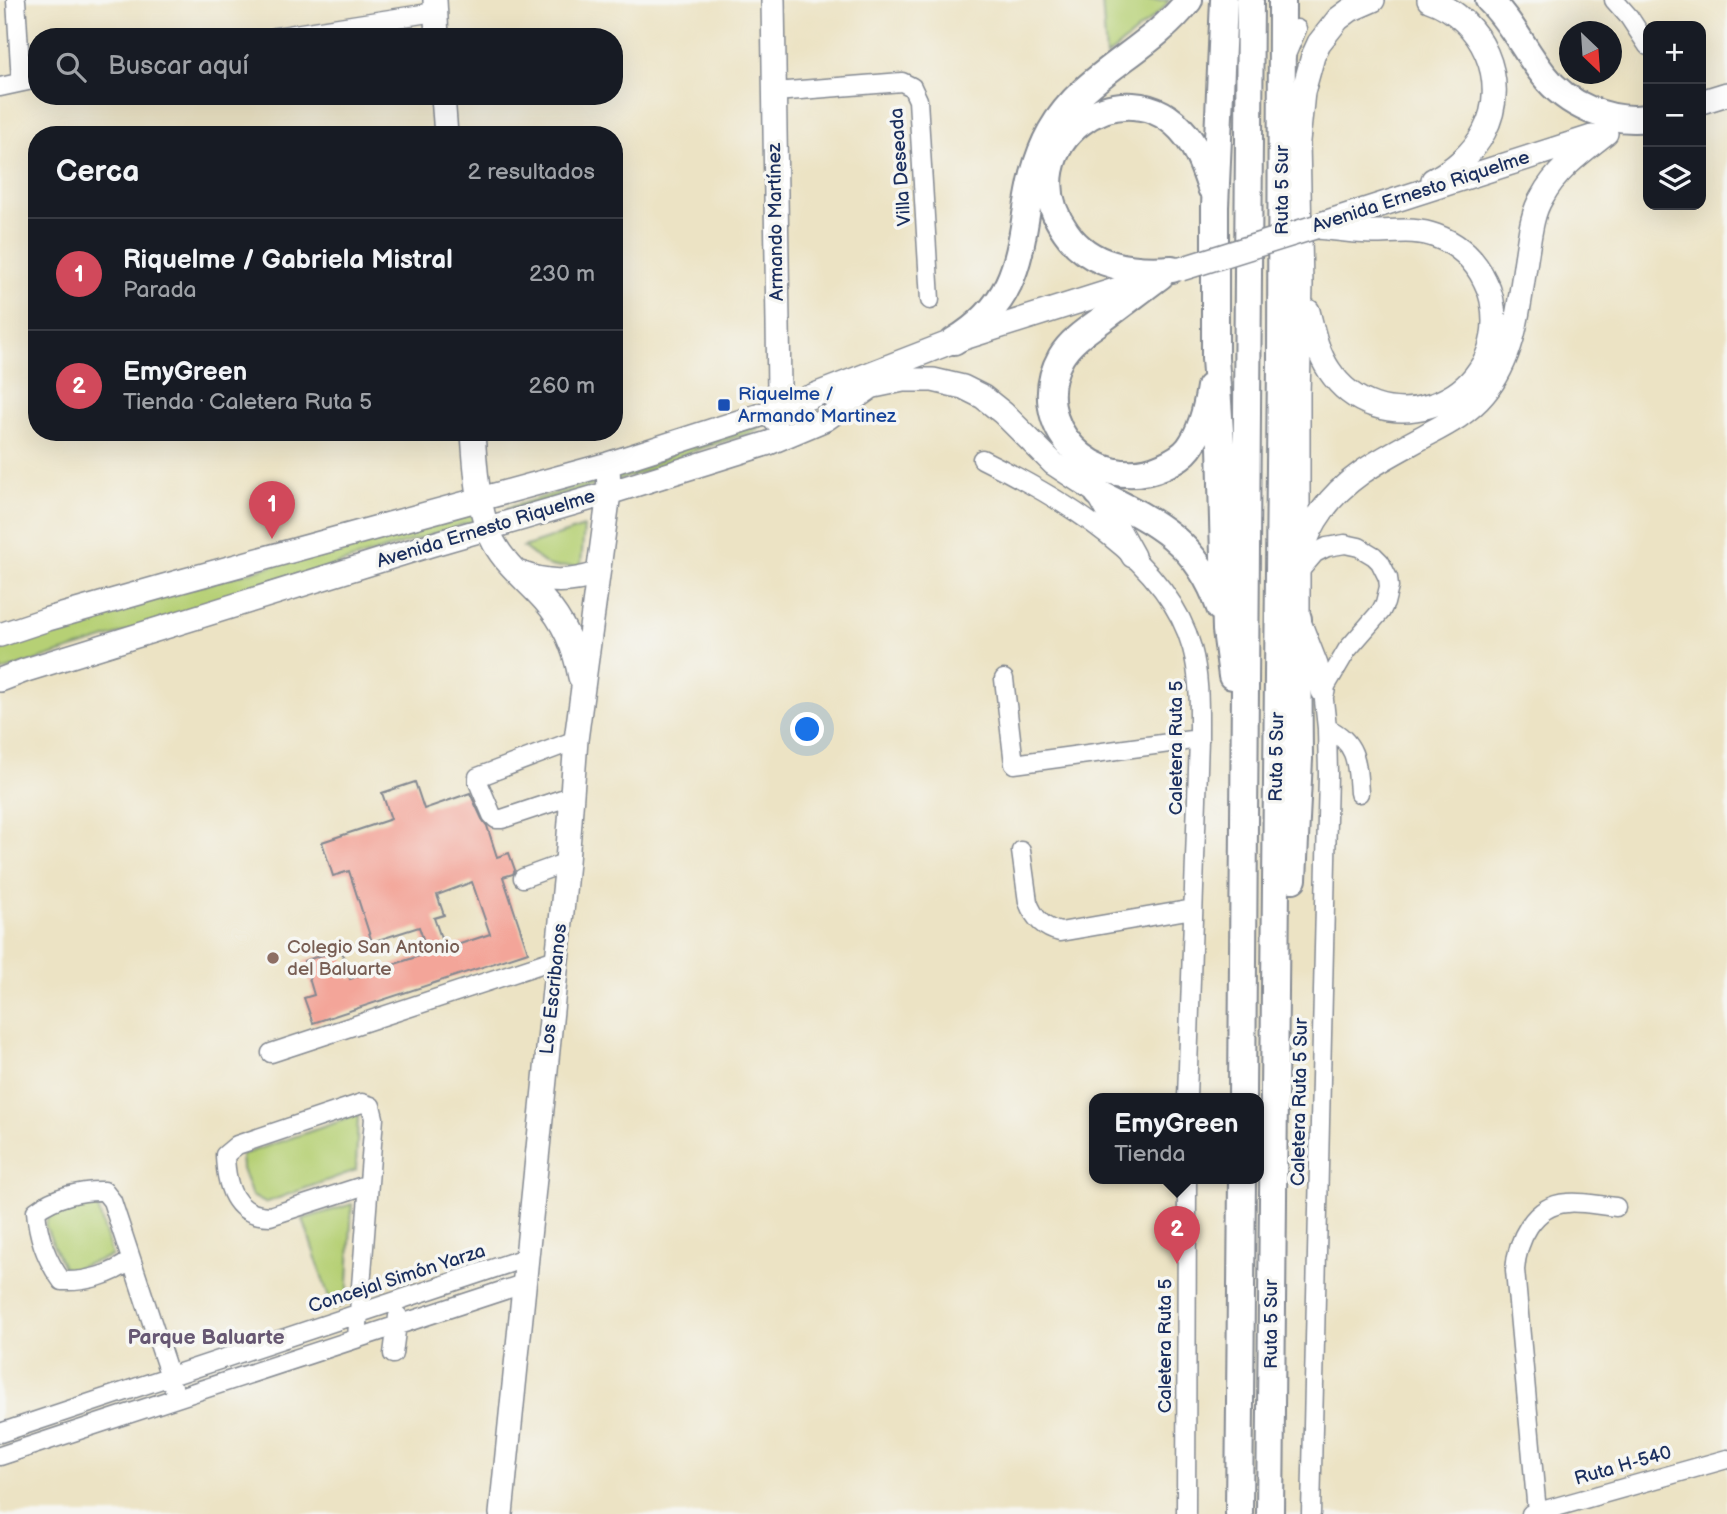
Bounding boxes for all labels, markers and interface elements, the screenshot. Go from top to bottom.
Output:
north arrow [1559,21,1622,84]
map controls [1643,21,1706,210]
button: + [1643,21,1706,84]
search box [28,28,623,105]
icon: search [52,48,90,86]
text: Buscar aquí [108,51,249,82]
button: − [1643,84,1706,147]
street label: Villa Deseada [885,107,917,227]
street label: Armando Martínez [763,142,789,301]
street label: Ruta 5 Sur [1271,144,1294,235]
street label: Avenida Ernesto Riquelme [1309,146,1533,238]
button: layers [1643,147,1706,210]
text: Cerca [56,154,139,190]
text: 2 resultados [467,158,595,186]
text: Riquelme / Gabriela Mistral [123,245,453,276]
text: 1 [74,260,84,288]
text: 230 m [529,260,595,288]
text: Parada [123,276,197,304]
text: EmyGreen [123,357,247,388]
text: 2 [72,372,86,400]
text: 260 m [529,372,595,400]
place label: Riquelme / Armando Martinez [738,383,897,428]
text: Tienda · Caletera Ruta 5 [123,388,372,416]
marker: Riquelme / Armando Martinez [716,397,732,413]
pin: 1 [249,481,295,539]
street label: Avenida Ernesto Riquelme [374,485,598,573]
street label: Caletera Ruta 5 [1165,681,1188,815]
street label: Ruta 5 Sur [1265,711,1289,802]
your location [790,712,824,746]
street label: Los Escribanos [536,922,572,1056]
place label: Colegio San Antonio del Baluarte [287,936,460,981]
marker: Colegio San Antonio del Baluarte [265,950,281,966]
street label: Caletera Ruta 5 Sur [1287,1017,1313,1186]
popup [1089,1093,1264,1184]
text: EmyGreen [1114,1109,1239,1140]
text: Tienda [1114,1140,1185,1168]
pin: 2 [1154,1206,1200,1264]
street label: Concejal Simón Yarza [306,1240,488,1318]
street label: Ruta 5 Sur [1260,1278,1283,1369]
street label: Caletera Ruta 5 [1154,1279,1177,1413]
district label: Parque Baluarte [127,1325,285,1350]
street label: Ruta H-540 [1572,1441,1674,1491]

